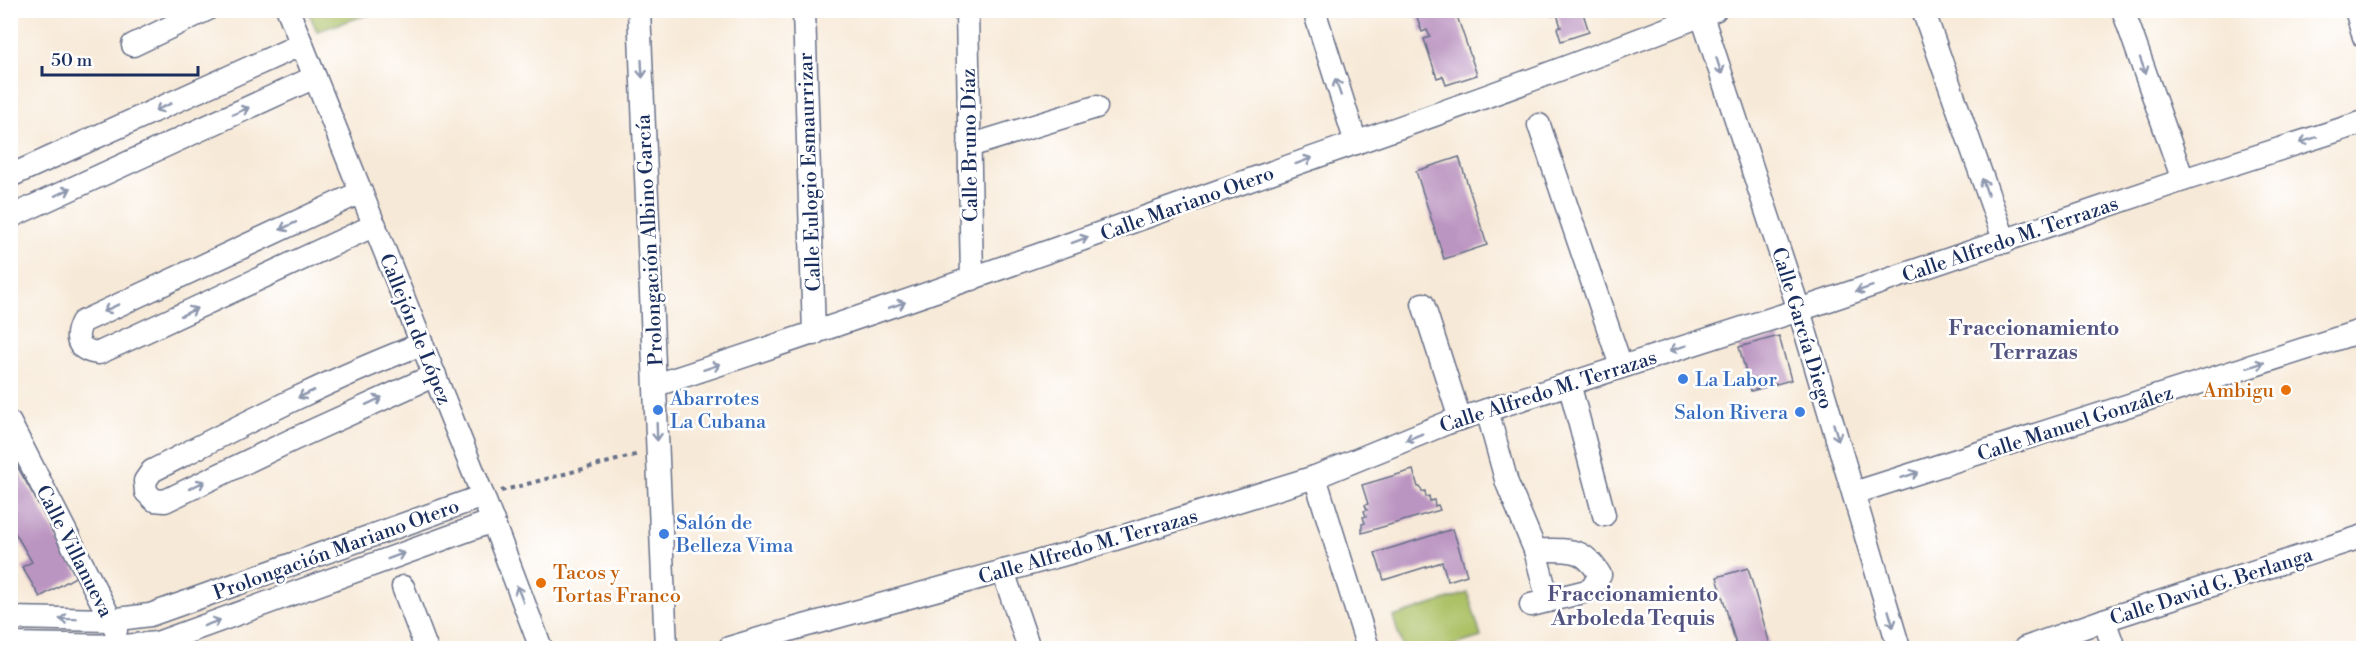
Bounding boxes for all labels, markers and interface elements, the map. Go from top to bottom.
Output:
scale bar [42,39,198,77]
text: 50 m [51,49,93,72]
street label: Calle Eulogio Esmaurrizar [794,52,827,292]
one-way arrow [1714,56,1725,75]
one-way arrow [2138,56,2149,75]
one-way arrow [636,58,647,78]
street label: Calle Bruno Díaz [957,68,984,222]
one-way arrow [1332,78,1343,97]
one-way arrow [155,101,173,113]
one-way arrow [232,105,250,116]
street label: Prolongación Albino García [631,113,670,366]
one-way arrow [2299,135,2318,146]
one-way arrow [1294,155,1313,166]
street label: Calle Mariano Otero [1097,161,1278,247]
one-way arrow [1979,178,1990,197]
one-way arrow [54,185,72,197]
street label: Calle Alfredo M. Terrazas [1899,192,2122,289]
one-way arrow [279,221,297,233]
one-way arrow [1071,234,1089,245]
street label: Calle García Diego [1765,244,1838,412]
street label: Callejón de López [373,250,456,409]
one-way arrow [1855,284,1874,295]
one-way arrow [887,299,905,310]
one-way arrow [103,303,121,315]
one-way arrow [179,305,197,317]
district label: Fraccionamiento Terrazas [1949,316,2119,366]
one-way arrow [1669,343,1688,354]
street label: Calle Alfredo M. Terrazas [1437,345,1660,439]
one-way arrow [2246,359,2265,370]
one-way arrow [702,361,721,372]
place label: La Labor [1695,368,1777,393]
marker: La Labor [1676,372,1690,386]
place label: Ambigu [2202,379,2275,404]
street label: Calle Manuel González [1974,381,2177,468]
marker: Ambigu [2279,383,2293,397]
place label: Abarrotes La Cubana [669,387,767,435]
one-way arrow [297,389,315,400]
one-way arrow [364,395,382,407]
place label: Salon Rivera [1674,401,1789,426]
marker: Abarrotes La Cubana [651,403,665,417]
marker: Salon Rivera [1793,405,1807,419]
one-way arrow [652,421,663,441]
one-way arrow [1831,422,1842,441]
one-way arrow [1405,432,1424,443]
one-way arrow [1900,469,1919,480]
one-way arrow [188,479,206,491]
street label: Calle Villanueva [30,481,118,623]
street label: Prolongación Mariano Otero [210,494,463,607]
street label: Calle Alfredo M. Terrazas [976,504,1201,591]
place label: Salón de Belleza Vima [675,511,794,559]
marker: Salón de Belleza Vima [657,527,671,541]
street label: Calle David G. Berlanga [2107,543,2317,632]
one-way arrow [386,550,405,561]
place label: Tacos y Tortas Franco [553,561,681,609]
marker: Tacos y Tortas Franco [534,576,548,590]
district label: Fraccionamiento Arboleda Tequis [1548,582,1718,632]
one-way arrow [514,585,525,604]
one-way arrow [1886,609,1897,628]
one-way arrow [58,613,78,625]
one-way arrow [202,616,221,627]

